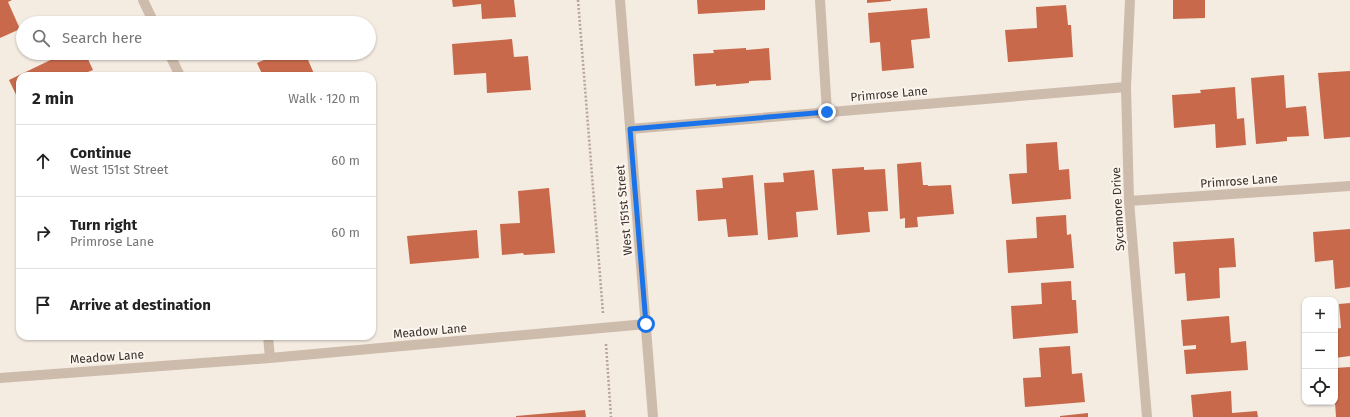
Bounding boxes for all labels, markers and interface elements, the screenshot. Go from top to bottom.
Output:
search box [16,16,376,60]
icon: search [30,27,52,49]
text: Search here [62,29,142,47]
street label: Primrose Lane [850,84,928,104]
text: 2 min [32,88,74,109]
text: Walk · 120 m [288,91,360,106]
route end [818,103,836,121]
text: Continue [70,144,131,162]
icon: ahead [32,150,54,172]
text: 60 m [331,153,360,168]
text: West 151st Street [70,162,169,177]
street label: West 151st Street [613,163,635,256]
street label: Sycamore Drive [1109,167,1127,251]
street label: Primrose Lane [1200,171,1278,191]
text: Turn right [70,216,137,234]
icon: right [32,222,54,244]
text: 60 m [331,225,360,240]
text: Primrose Lane [70,234,154,249]
icon: arrive [32,294,54,316]
text: Arrive at destination [70,296,211,314]
map controls [1302,297,1338,405]
button: + [1302,297,1338,333]
route start [637,315,655,333]
street label: Meadow Lane [392,321,468,341]
button: − [1302,333,1338,369]
street label: Meadow Lane [69,347,145,367]
button: locate [1302,369,1338,405]

